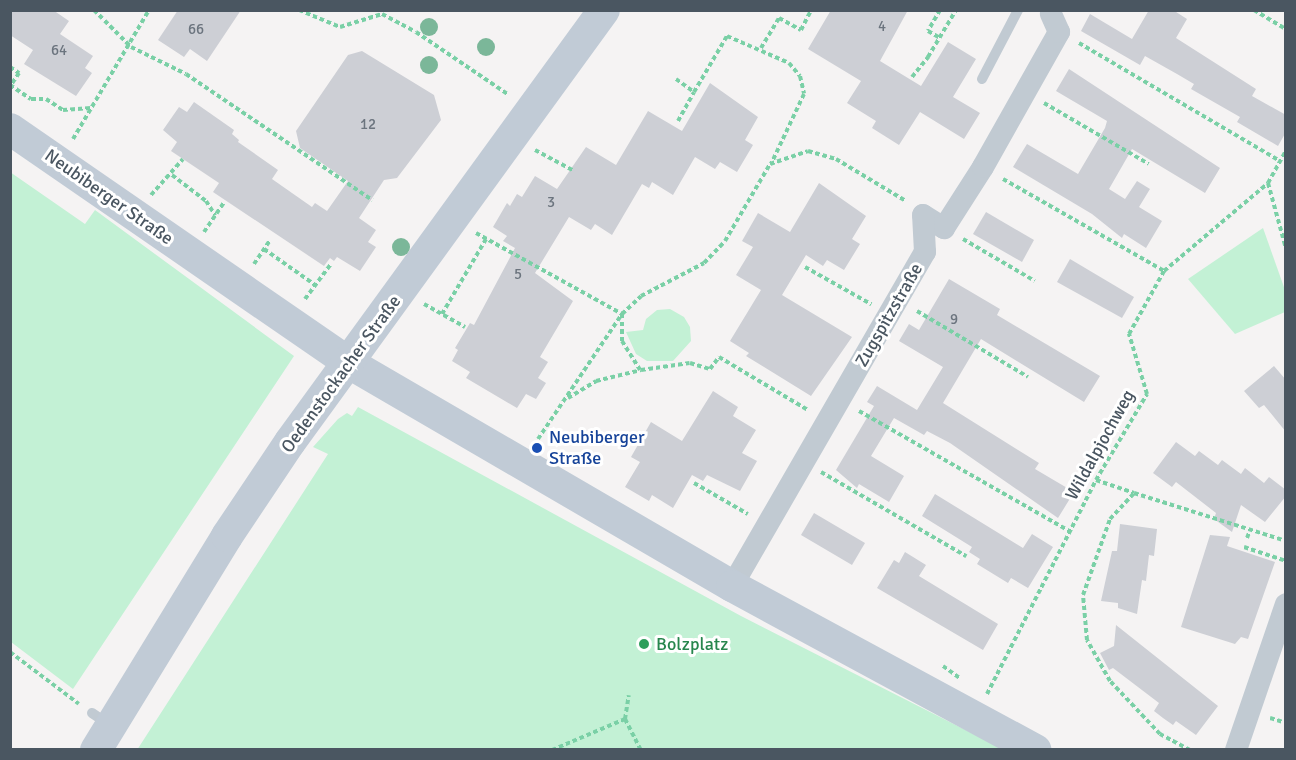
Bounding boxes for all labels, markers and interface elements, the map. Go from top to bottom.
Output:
house number: 4 [878,18,886,36]
house number: 66 [188,21,204,39]
house number: 64 [51,42,67,60]
house number: 12 [360,116,376,134]
street label: Neubiberger Straße [41,145,177,249]
house number: 3 [547,194,555,212]
street label: Zugspitzstraße [851,259,927,371]
house number: 5 [514,266,522,284]
street label: Oedenstockacher Straße [277,291,405,457]
house number: 9 [950,311,958,329]
street label: Wildalpjochweg [1061,386,1139,504]
place label: Neubiberger Straße [549,427,645,470]
marker: Neubiberger Straße [530,441,544,455]
place label: Bolzplatz [656,633,728,655]
marker: Bolzplatz [637,637,651,651]

